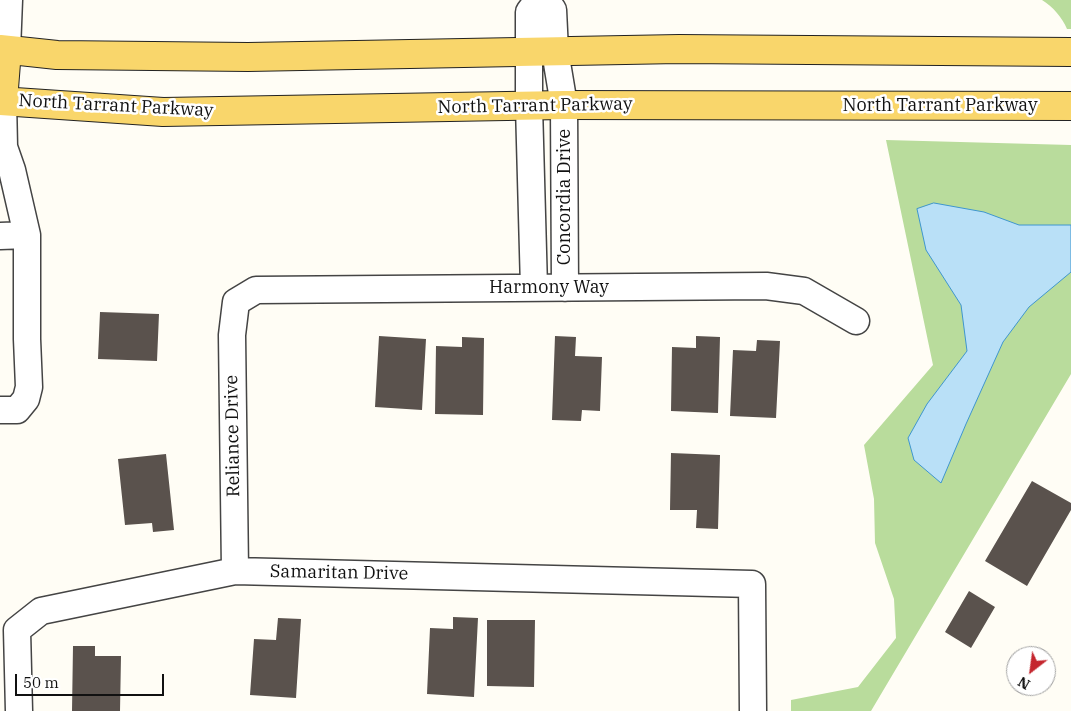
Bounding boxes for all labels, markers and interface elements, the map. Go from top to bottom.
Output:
street label: North Tarrant Parkway [18,90,214,122]
street label: North Tarrant Parkway [437,93,633,119]
street label: North Tarrant Parkway [842,95,1038,117]
street label: Concordia Drive [554,129,576,265]
street label: Harmony Way [489,277,609,299]
street label: Reliance Drive [221,375,245,497]
street label: Samaritan Drive [270,561,408,585]
north arrow [1006,646,1056,696]
scale bar [18,664,166,696]
text: 50 m [23,673,59,692]
text: N [1015,673,1033,694]

